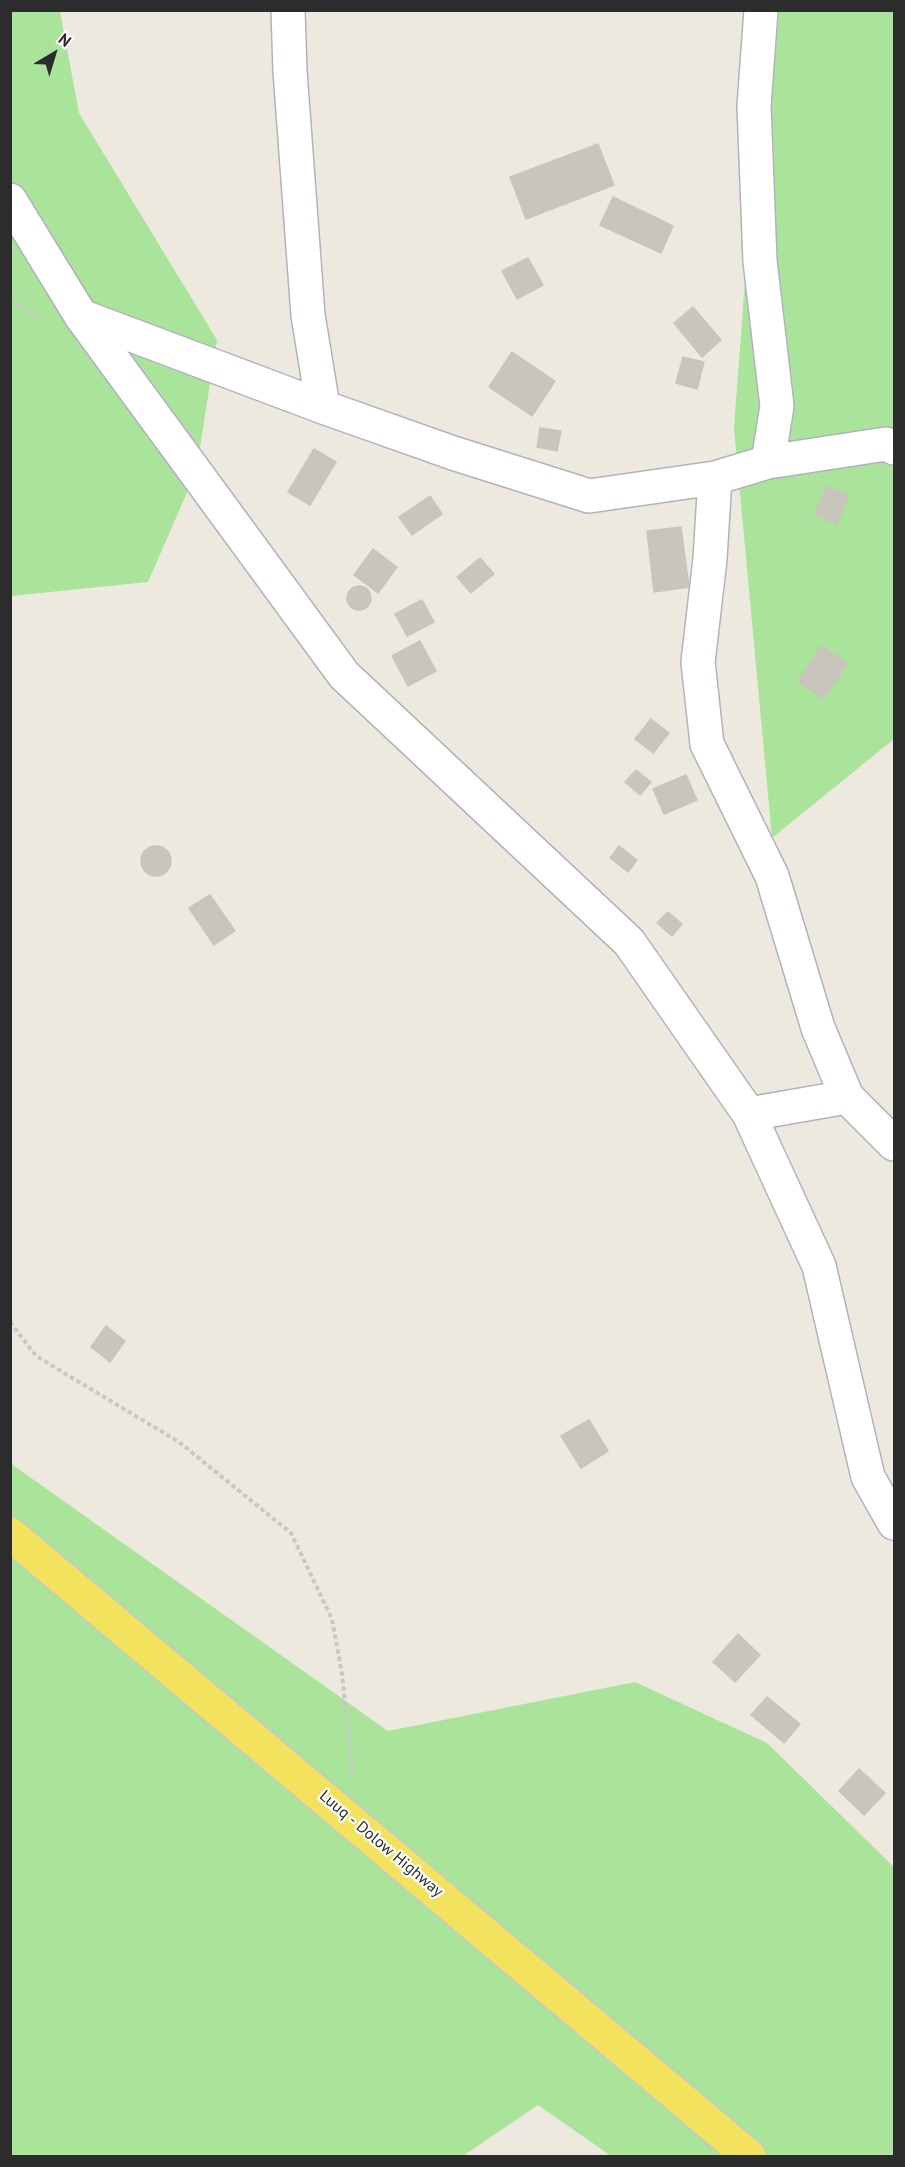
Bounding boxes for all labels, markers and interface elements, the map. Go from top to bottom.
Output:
north arrow [24,24,84,84]
text: N [55,29,75,51]
street label: Luuq - Dolow Highway [315,1787,447,1901]

